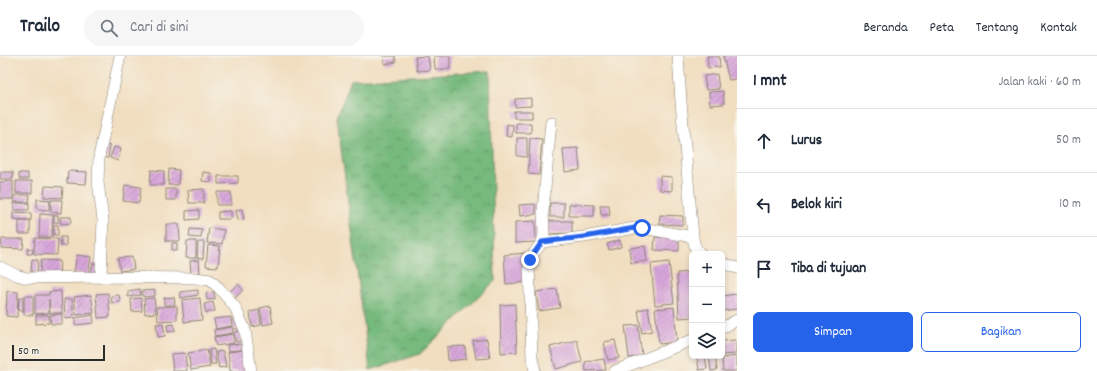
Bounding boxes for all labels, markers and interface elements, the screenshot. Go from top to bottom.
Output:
search box [84,10,364,46]
text: Trailo [20,14,60,41]
icon: search [98,17,120,39]
text: Cari di sini [130,17,188,39]
text: Beranda [863,18,908,38]
text: Peta [930,18,954,38]
text: Tentang [976,18,1018,38]
text: Kontak [1040,18,1077,38]
text: 1 mnt [753,70,786,94]
text: Jalan kaki · 60 m [999,73,1081,92]
icon: ahead [753,130,775,152]
text: Lurus [791,130,822,152]
text: 50 m [1056,131,1081,150]
icon: left [753,194,775,216]
text: Belok kiri [791,194,842,216]
text: 10 m [1059,195,1081,214]
route start [633,219,651,237]
route end [521,251,539,269]
map controls [689,251,725,359]
button: + [689,251,725,287]
icon: arrive [753,258,775,280]
text: Tiba di tujuan [791,258,866,280]
button: − [689,287,725,323]
button: Simpan [753,312,913,352]
button: Bagikan [921,312,1081,352]
button: layers [689,323,725,359]
scale bar [12,343,105,362]
text: 50 m [18,344,39,360]

